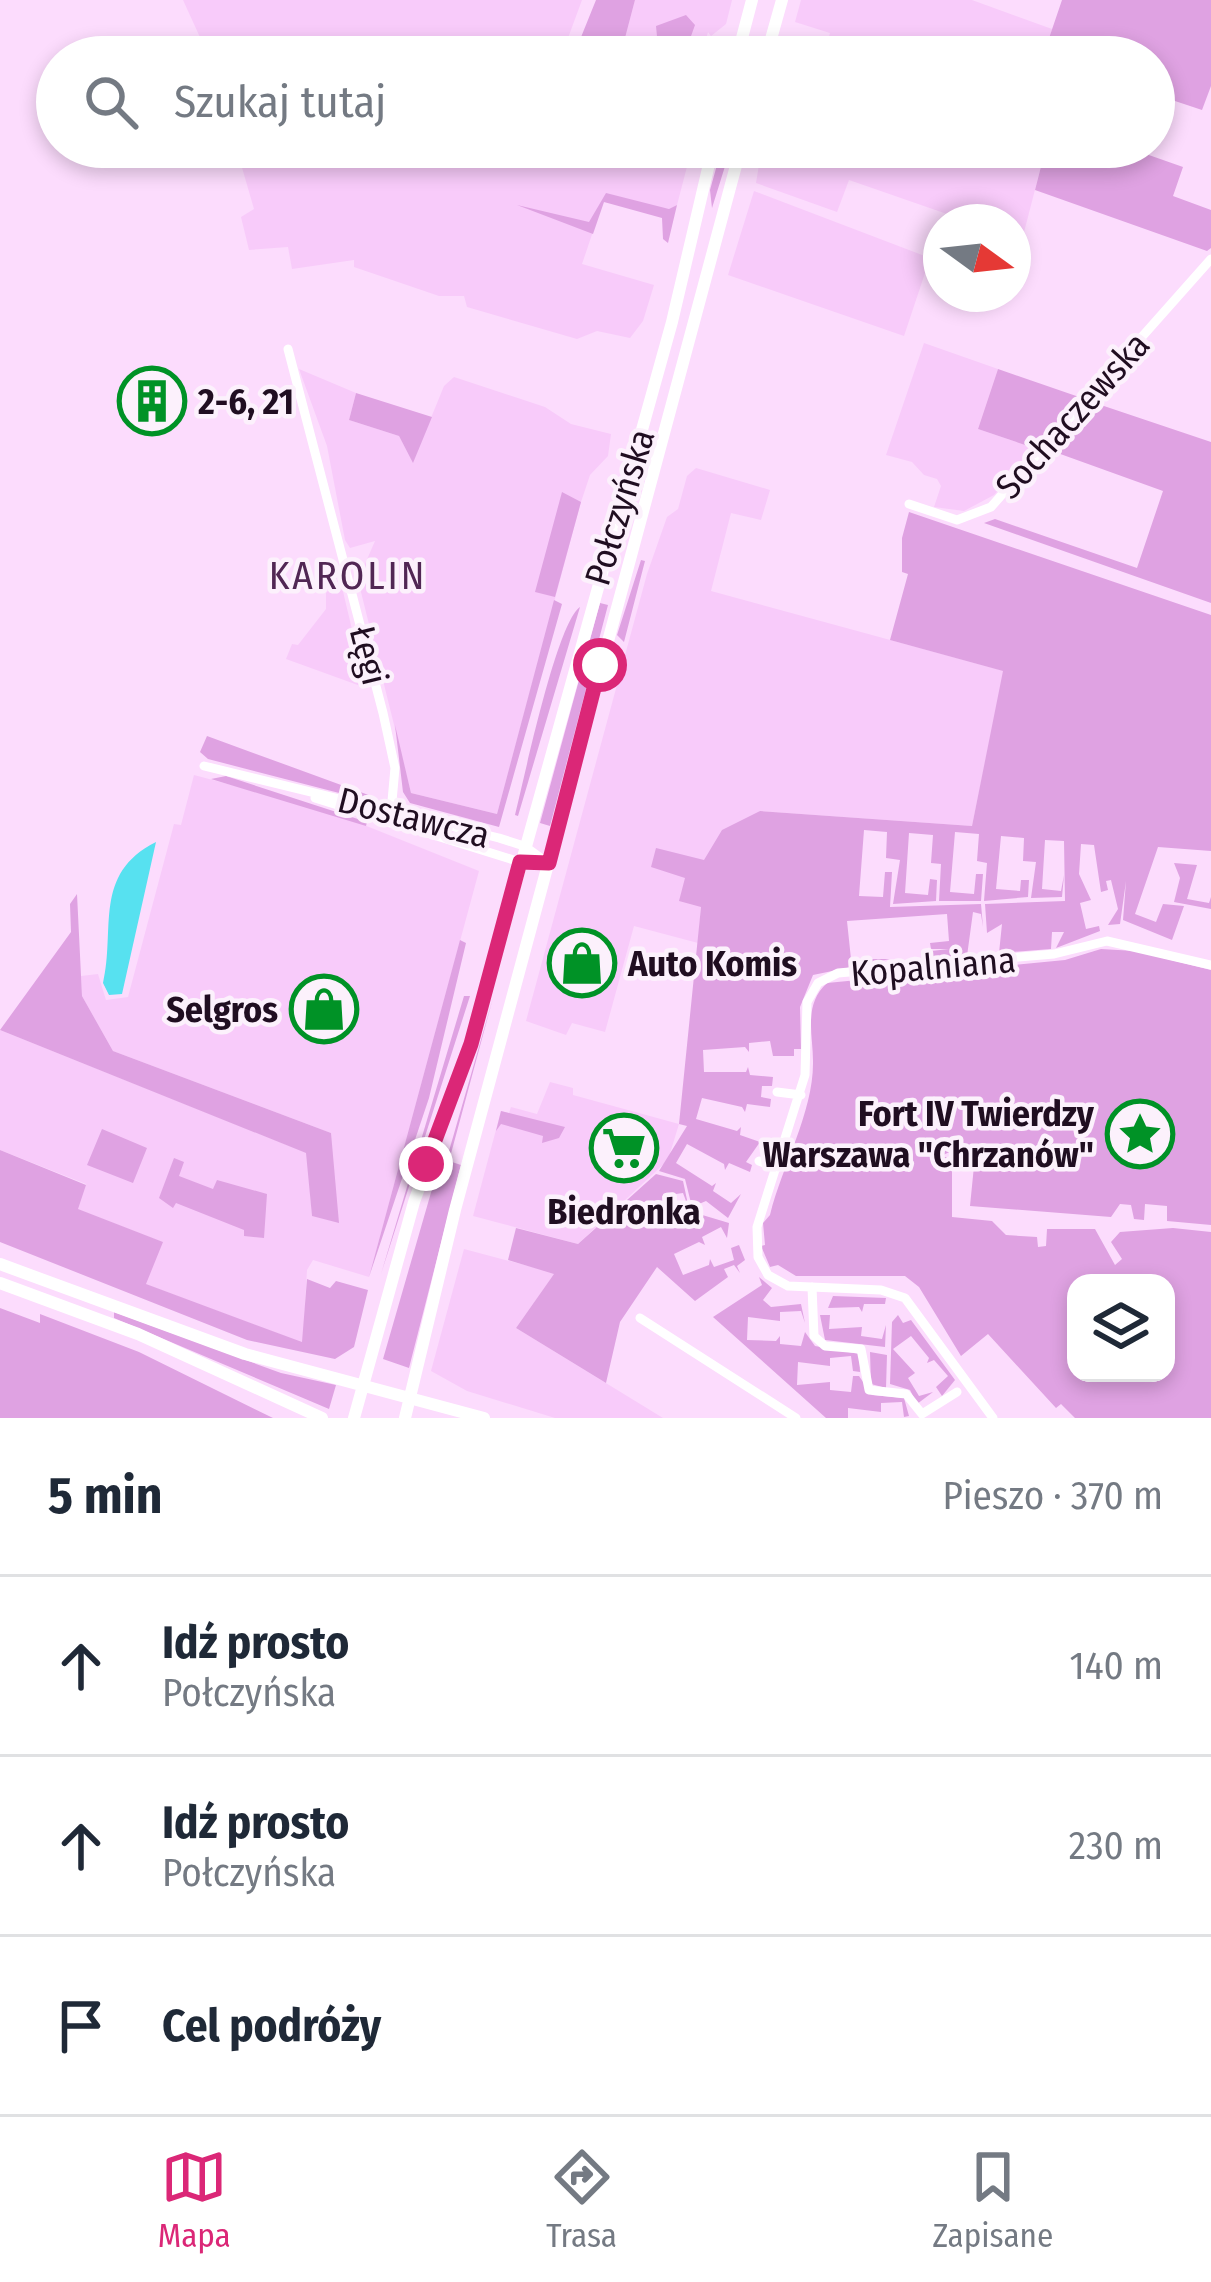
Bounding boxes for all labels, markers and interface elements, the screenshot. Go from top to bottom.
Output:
search box [36,36,1175,168]
icon: search [78,69,144,135]
text: Szukaj tutaj [174,75,386,129]
north arrow [923,204,1031,312]
street label: Sochaczewska [987,323,1159,508]
building icon: 2-6, 21 [117,366,187,436]
place label: 2-6, 21 [197,380,294,424]
street label: Połczyńska [575,424,664,591]
district label: KAROLIN [269,553,427,599]
street label: Łęgi [339,621,397,690]
route start [573,638,627,692]
street label: Dostawcza [333,778,494,858]
shop icon: Auto Komis [547,928,617,998]
street label: Kopalniana [849,938,1017,996]
place label: Auto Komis [627,942,797,986]
shop icon: Selgros [289,974,359,1044]
place label: Selgros [166,988,278,1032]
place label: Fort IV Twierdzy Warszawa "Chrzanów" [763,1092,1095,1177]
place icon: Fort IV Twierdzy Warszawa "Chrzanów" [1105,1099,1175,1169]
supermarket icon: Biedronka [589,1113,659,1183]
route end [399,1137,453,1191]
place label: Biedronka [547,1190,701,1234]
map controls [1067,1274,1175,1382]
button: layers [1067,1274,1175,1382]
text: 5 min [48,1465,163,1527]
text: Pieszo · 370 m [942,1473,1163,1519]
text: Idź prosto [162,1616,349,1670]
icon: ahead [48,1633,114,1699]
text: 140 m [1069,1643,1163,1689]
text: Połczyńska [162,1670,336,1716]
text: Idź prosto [162,1796,349,1850]
icon: ahead [48,1813,114,1879]
text: 230 m [1069,1823,1163,1869]
text: Połczyńska [162,1850,336,1896]
icon: arrive [48,1993,114,2059]
text: Cel podróży [162,1999,381,2053]
tab: Mapa [158,2144,231,2256]
tab: Trasa [546,2144,617,2256]
tab: Zapisane [932,2144,1053,2256]

